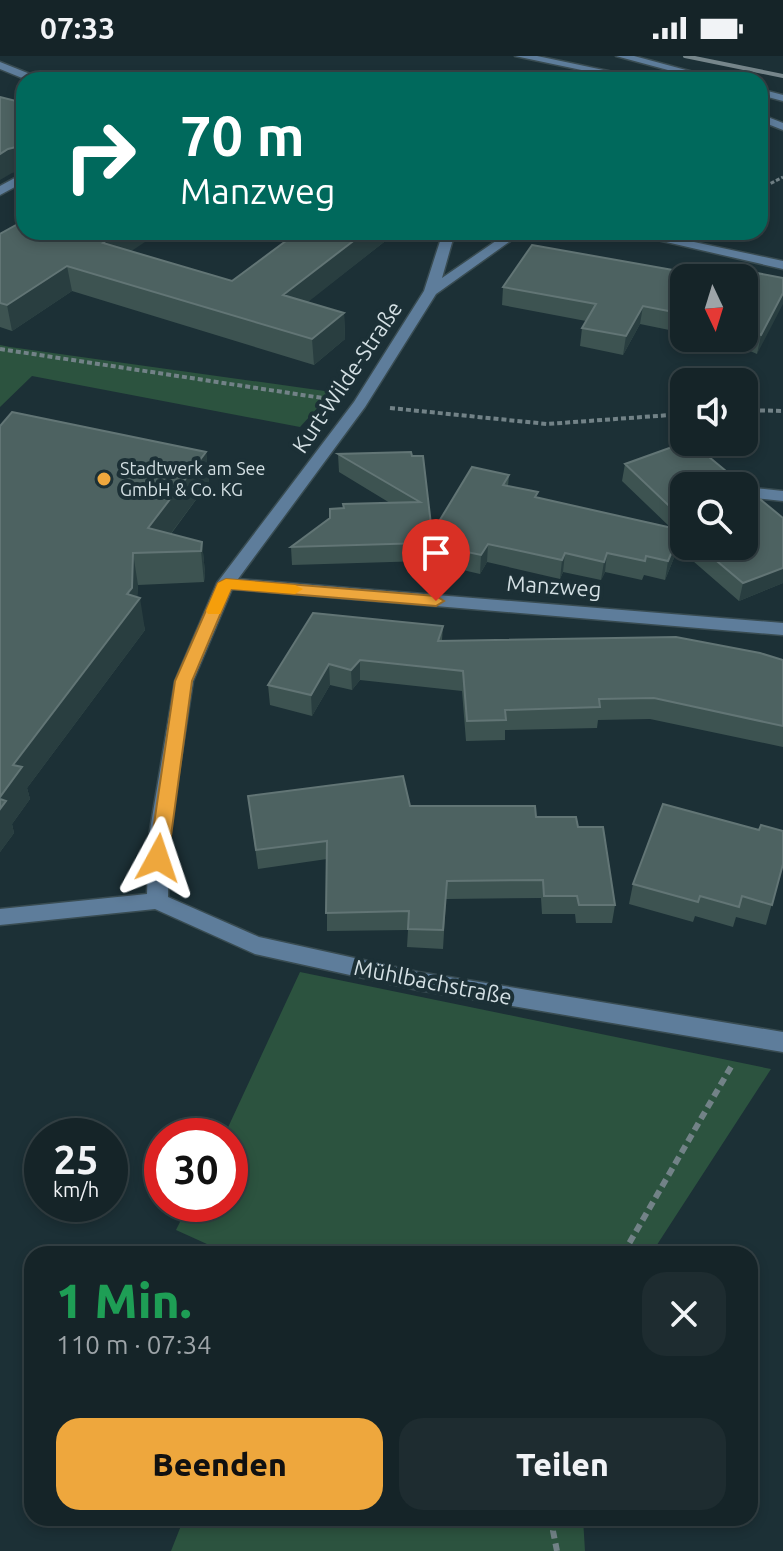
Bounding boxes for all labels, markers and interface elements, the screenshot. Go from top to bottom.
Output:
text: 07:33 [40,11,115,45]
icon: right [48,104,152,208]
text: 70 m [180,104,305,167]
text: Manzweg [180,170,335,211]
north arrow [670,264,758,352]
map controls [670,264,758,560]
street label: Kurt-Wilde-Straße [287,296,406,457]
button: sound [670,368,758,456]
place label: Stadtwerk am See GmbH & Co. KG [120,458,265,499]
marker: Stadtwerk am See GmbH & Co. KG [95,470,113,488]
button: search [670,472,758,560]
pin [402,519,470,601]
icon: arrive [414,531,458,575]
street label: Manzweg [506,570,602,601]
position arrow [116,816,200,900]
street label: Mühlbachstraße [352,954,514,1009]
speed limit sign: 30 [144,1118,248,1222]
text: 25 [53,1137,99,1182]
text: km/h [53,1178,99,1201]
button: close [642,1272,726,1356]
text: 1 Min. [56,1273,192,1327]
text: 110 m · 07:34 [56,1330,212,1359]
button: Beenden [56,1418,383,1510]
button: Teilen [399,1418,726,1510]

